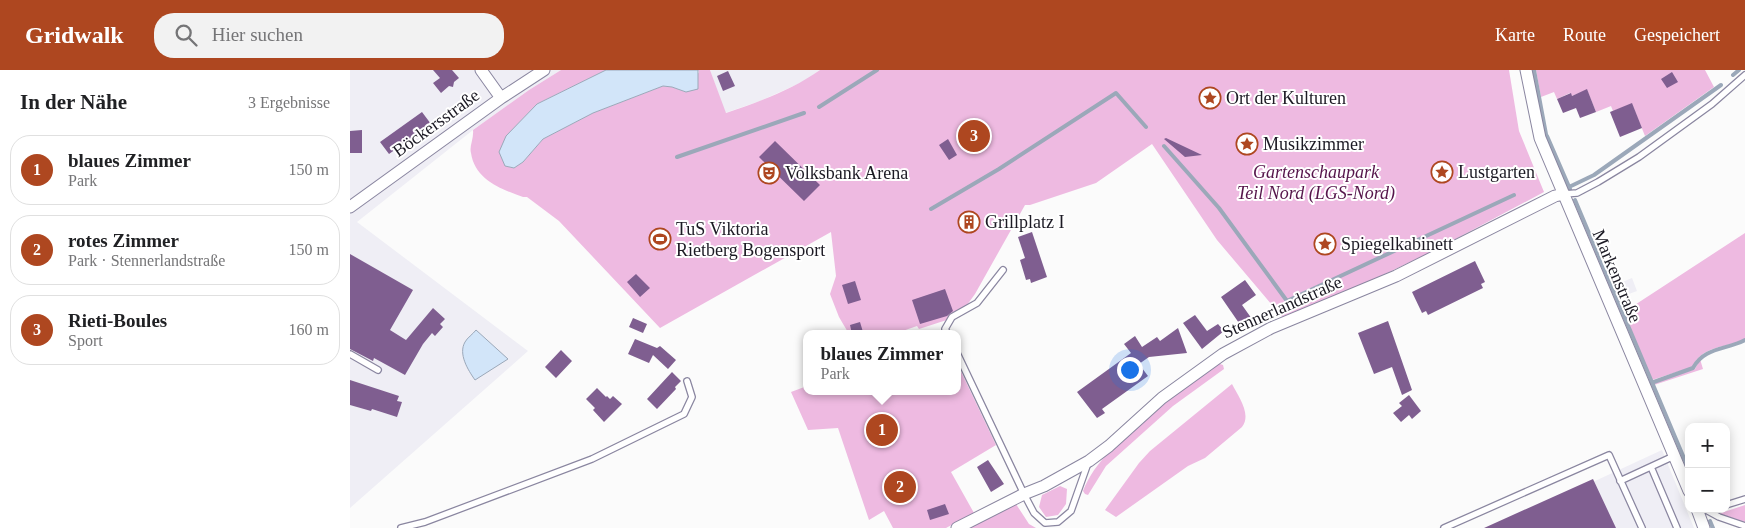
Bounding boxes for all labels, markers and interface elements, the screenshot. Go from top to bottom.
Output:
search box [154,13,504,58]
icon: search [172,21,200,49]
text: Gridwalk [25,22,124,48]
text: Hier suchen [212,24,303,45]
text: Karte [1495,25,1535,45]
text: Route [1563,25,1606,45]
text: Gespeichert [1634,25,1720,45]
street label: Böckersstraße [389,85,483,161]
place icon: Ort der Kulturen [1198,86,1222,110]
place label: Ort der Kulturen [1226,88,1346,108]
text: In der Nähe [20,90,127,114]
text: 3 Ergebnisse [248,94,330,111]
pin: 3 [958,117,990,155]
place icon: Musikzimmer [1235,132,1259,156]
place label: Musikzimmer [1263,134,1364,154]
text: blaues Zimmer [68,150,191,171]
place icon: Lustgarten [1430,160,1454,184]
text: 1 [33,161,41,178]
text: 150 m [289,161,329,178]
theatre icon: Volksbank Arena [757,161,781,185]
park label: Gartenschaupark Teil Nord (LGS-Nord) [1237,162,1395,204]
place label: Lustgarten [1458,162,1535,182]
place label: Volksbank Arena [785,163,908,183]
text: Park [68,172,97,189]
building icon: Grillplatz I [957,210,981,234]
place label: Grillplatz I [985,212,1064,232]
place label: TuS Viktoria Rietberg Bogensport [676,219,825,260]
sports icon: TuS Viktoria Rietberg Bogensport [648,227,672,251]
street label: Markenstraße [1588,227,1646,325]
text: rotes Zimmer [68,230,179,251]
place icon: Spiegelkabinett [1313,232,1337,256]
place label: Spiegelkabinett [1341,234,1453,254]
text: 2 [33,241,41,258]
text: 150 m [289,241,329,258]
text: Park · Stennerlandstraße [68,252,225,269]
street label: Stennerlandstraße [1219,272,1345,342]
text: Rieti-Boules [68,310,167,331]
text: 3 [33,321,41,338]
text: 160 m [289,321,329,338]
popup [803,330,961,395]
text: Sport [68,332,103,349]
text: blaues Zimmer [821,343,943,364]
your location [1117,357,1143,383]
text: Park [821,365,850,382]
pin: 1 [866,411,898,449]
map controls [1685,423,1730,513]
button: + [1685,423,1730,468]
pin: 2 [884,468,916,506]
button: − [1685,468,1730,513]

